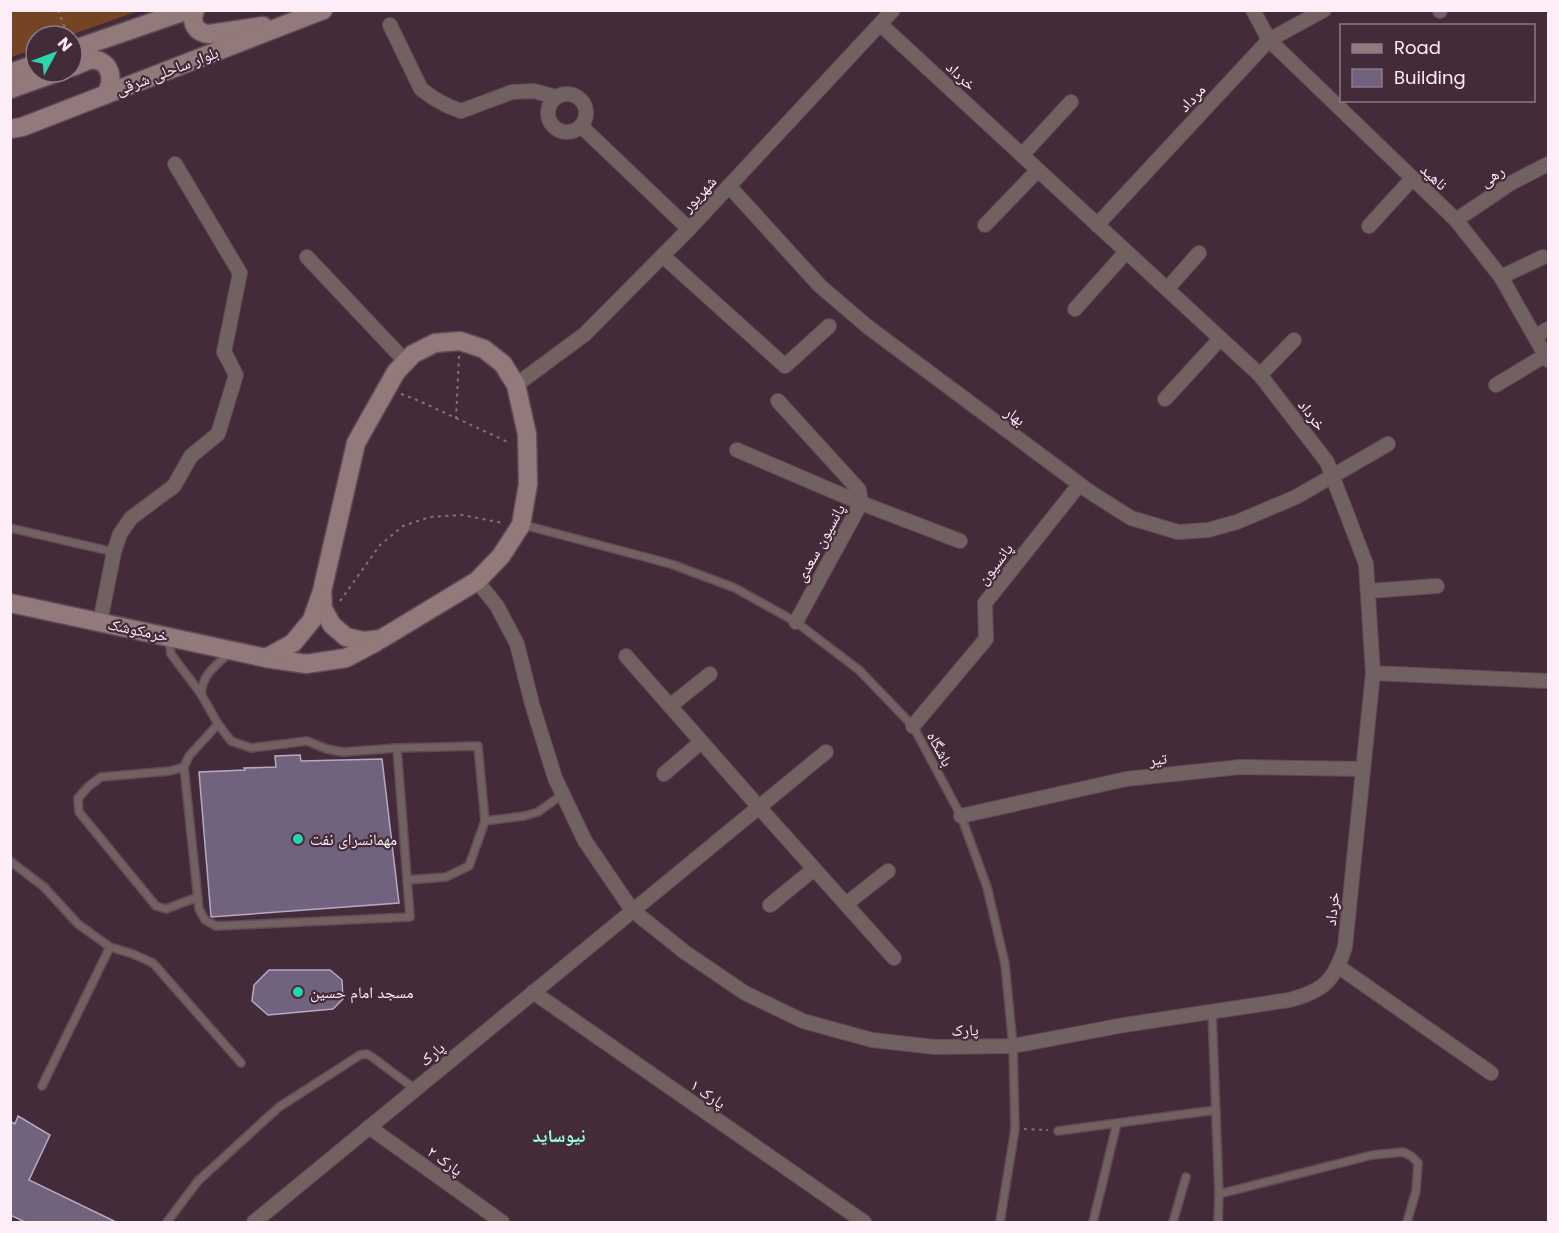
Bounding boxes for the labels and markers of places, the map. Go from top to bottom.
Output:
place label: مهمانسرای نفت [310,828,397,851]
marker: مهمانسرای نفت [291,832,305,846]
place label: مسجد امام حسین [310,981,414,1004]
marker: مسجد امام حسین [291,985,305,999]

